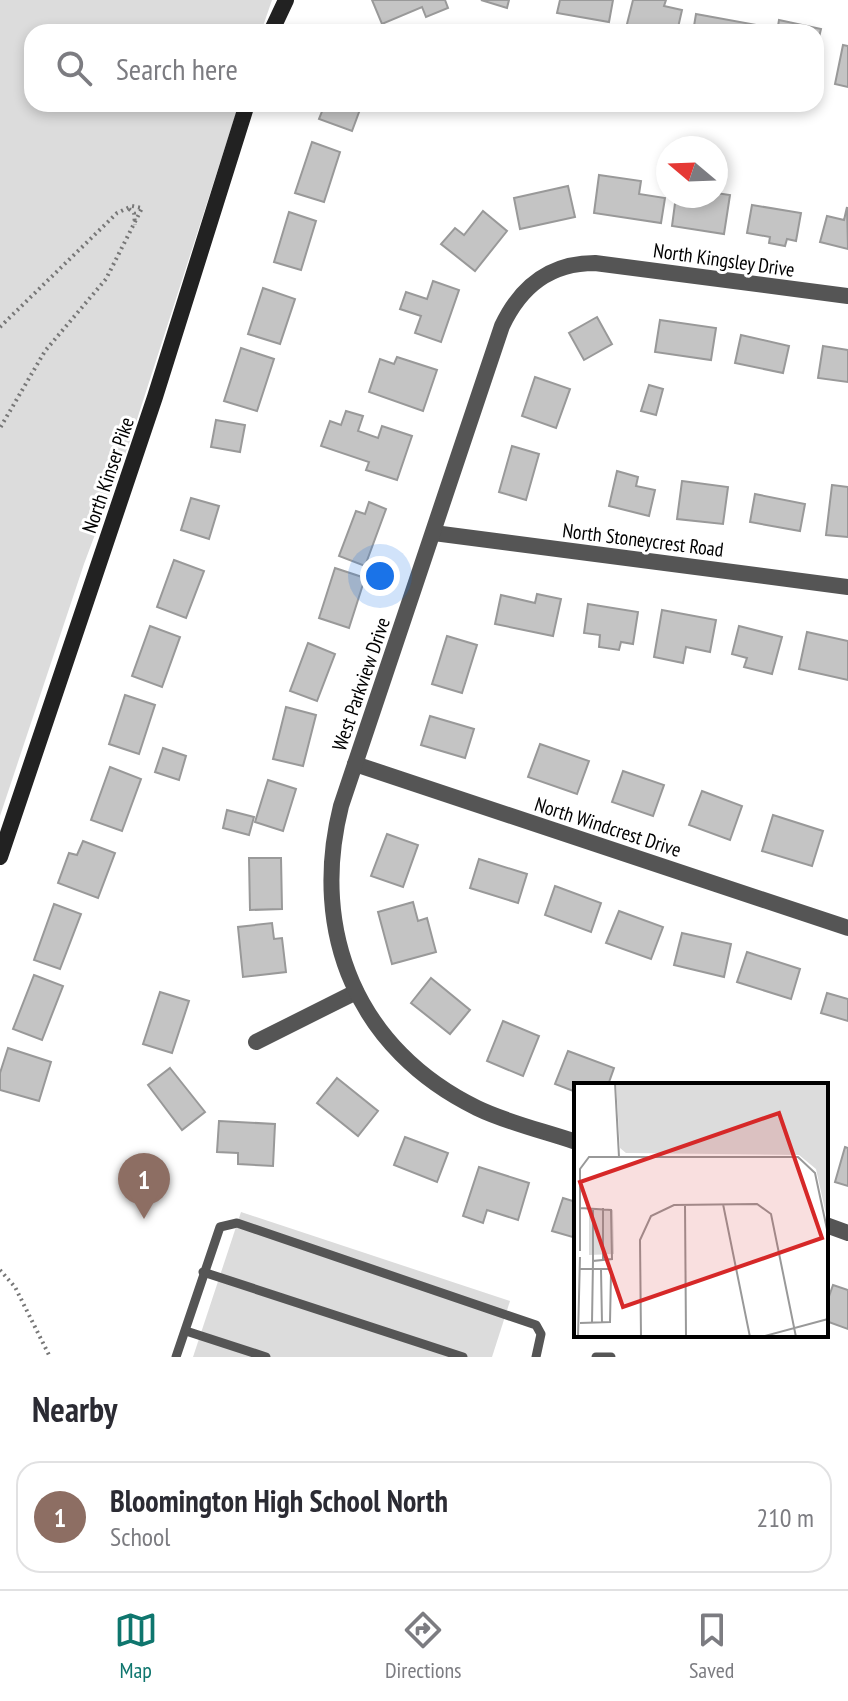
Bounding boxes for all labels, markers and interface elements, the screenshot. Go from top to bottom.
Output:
search box [24,24,824,112]
icon: search [52,46,96,90]
text: Search here [116,49,238,88]
north arrow [656,136,728,208]
street label: North Kingsley Drive [652,237,796,283]
street label: North Kinser Pike [76,414,140,536]
street label: North Stoneycrest Road [561,517,725,563]
your location [360,556,400,596]
street label: West Parkview Drive [326,614,396,754]
street label: North Windcrest Drive [531,791,685,863]
inset map [574,1083,828,1337]
pin: 1 [118,1153,170,1219]
text: Nearby [32,1387,117,1431]
text: Bloomington High School North [110,1481,448,1520]
text: 1 [54,1501,66,1534]
text: 210 m [756,1501,814,1534]
text: School [110,1520,170,1553]
tab: Map [114,1608,158,1684]
tab: Directions [385,1608,462,1684]
tab: Saved [689,1608,734,1684]

